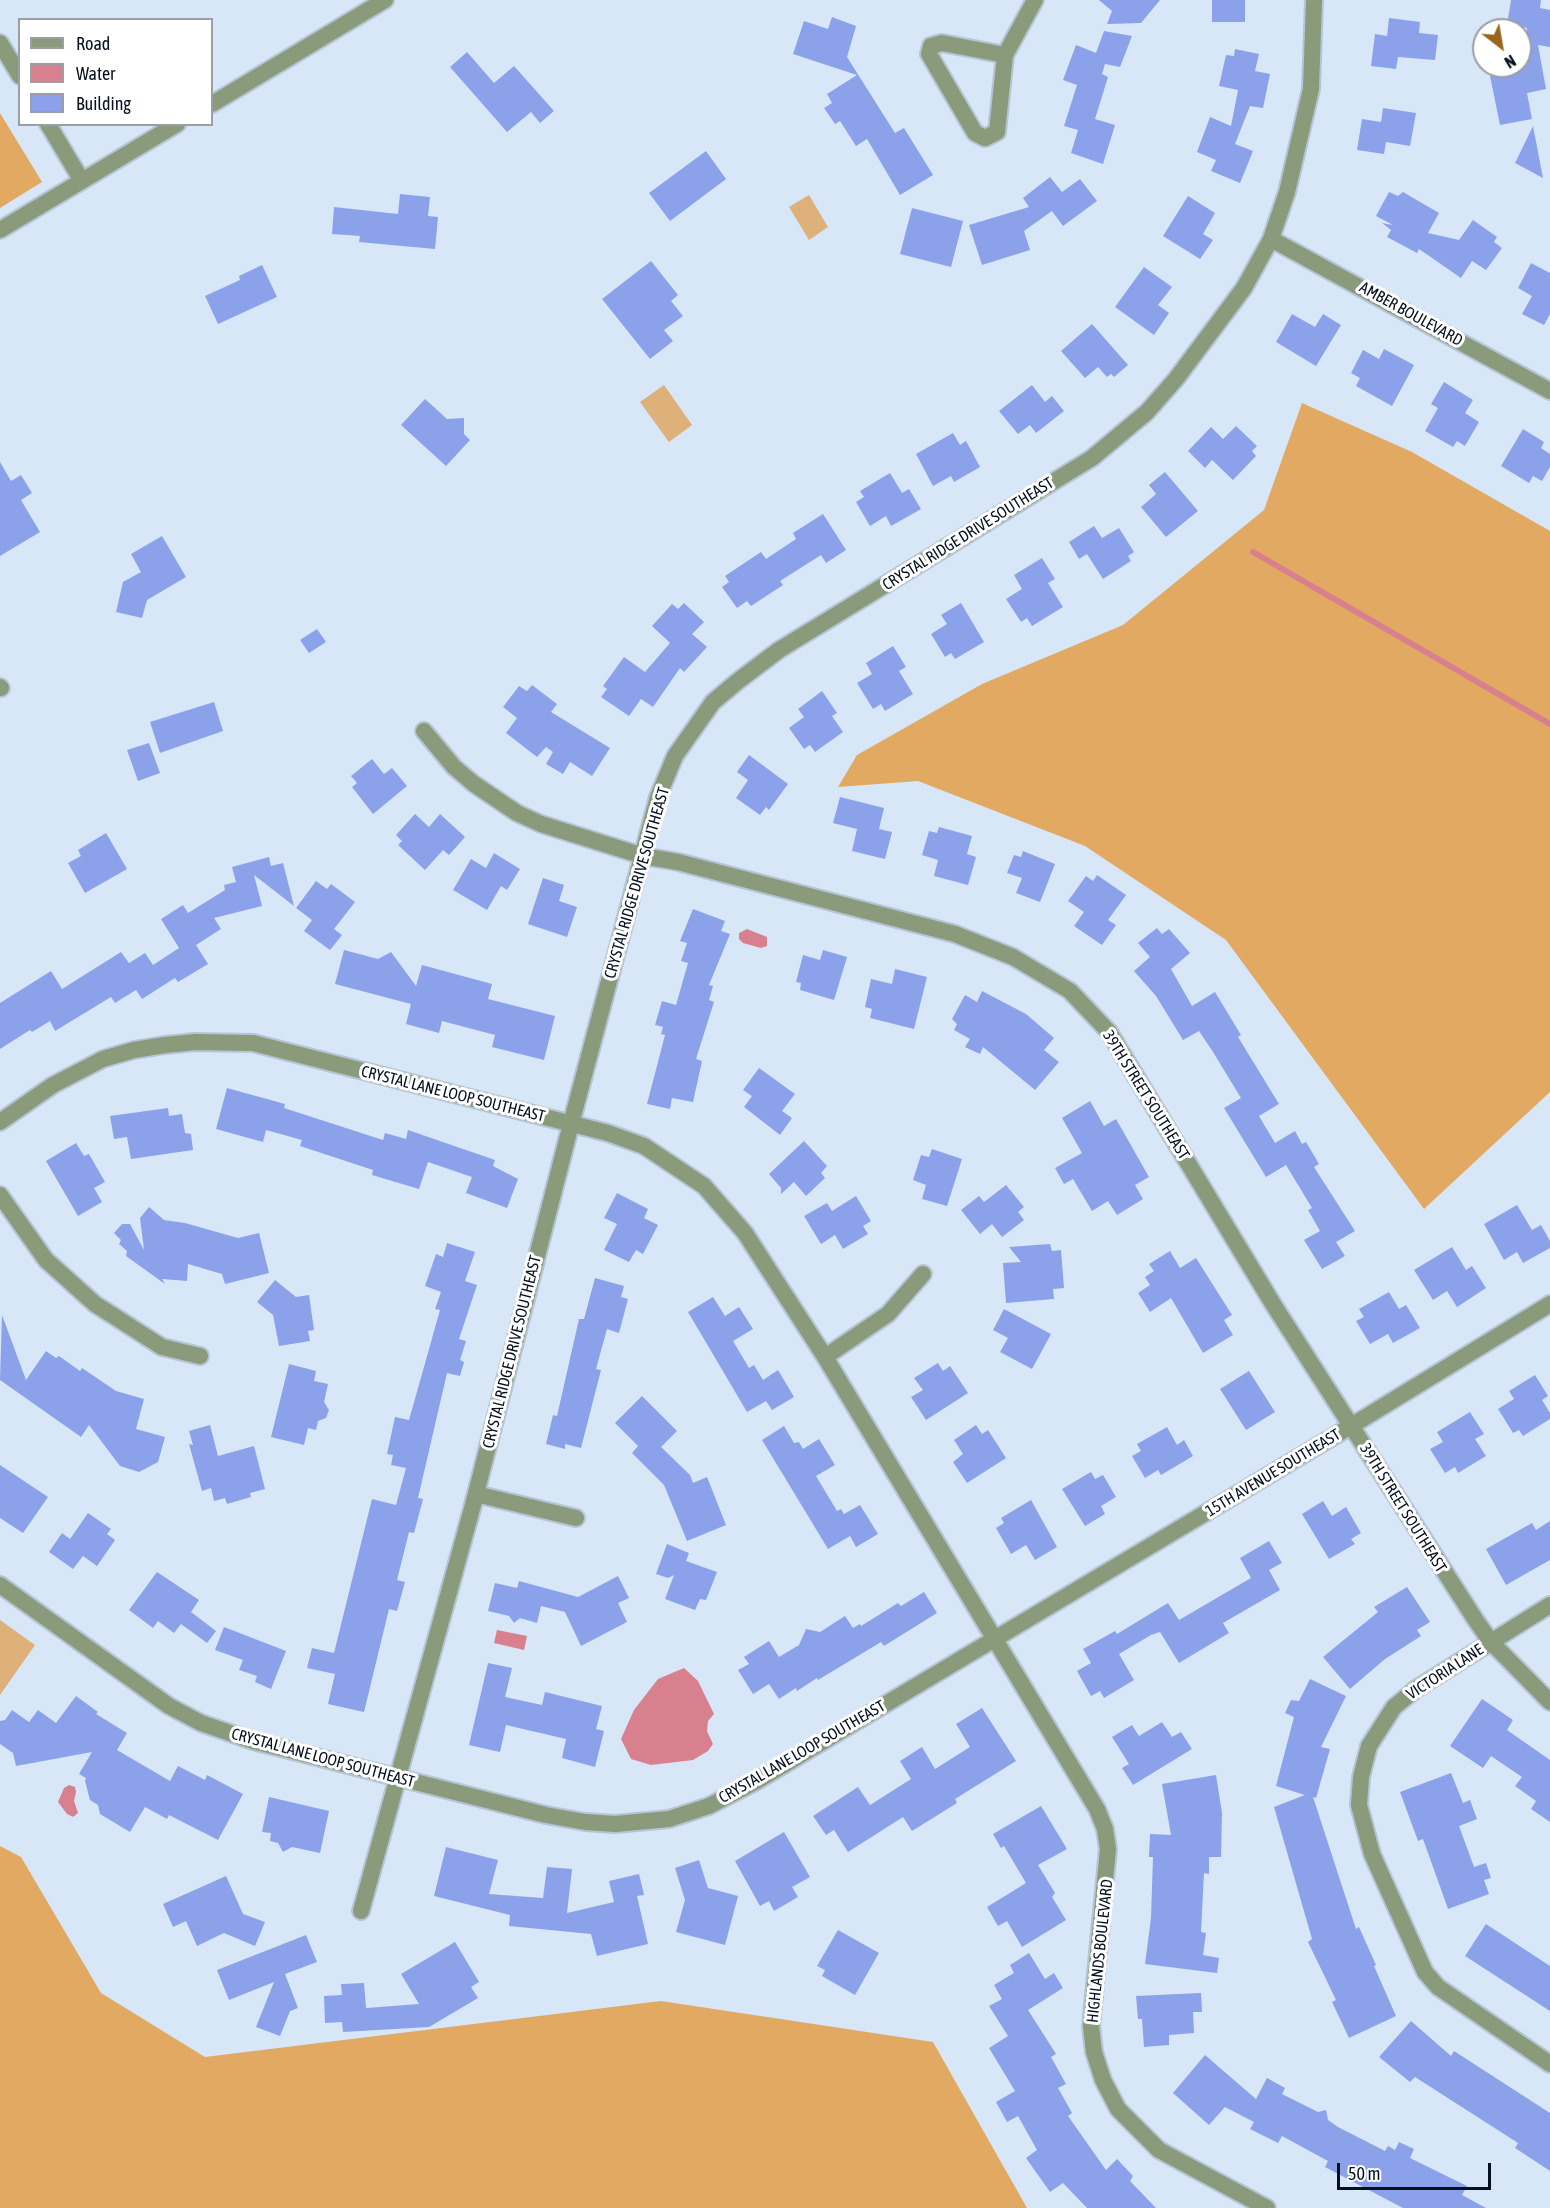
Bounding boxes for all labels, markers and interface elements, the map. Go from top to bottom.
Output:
legend [18,18,213,126]
north arrow [1472,18,1532,78]
text: Road [76,33,110,54]
text: N [1502,52,1519,72]
text: Water [76,63,115,84]
text: Building [76,93,131,114]
street label: AMBER BOULEVARD [1356,278,1466,350]
street label: CRYSTAL RIDGE DRIVE SOUTHEAST [879,473,1057,595]
street label: CRYSTAL RIDGE DRIVE SOUTHEAST [600,785,674,981]
street label: 39TH STREET SOUTHEAST [1099,1027,1193,1163]
street label: CRYSTAL LANE LOOP SOUTHEAST [359,1062,547,1126]
street label: CRYSTAL RIDGE DRIVE SOUTHEAST [479,1254,545,1450]
street label: 15TH AVENUE SOUTHEAST [1202,1425,1344,1521]
street label: 39TH STREET SOUTHEAST [1356,1440,1450,1576]
street label: VICTORIA LANE [1403,1640,1487,1704]
street label: CRYSTAL LANE LOOP SOUTHEAST [715,1696,889,1808]
street label: CRYSTAL LANE LOOP SOUTHEAST [229,1724,417,1792]
street label: HIGHLANDS BOULEVARD [1083,1878,1117,2024]
scale bar [1340,2151,1494,2189]
text: 50 m [1348,2163,1380,2184]

